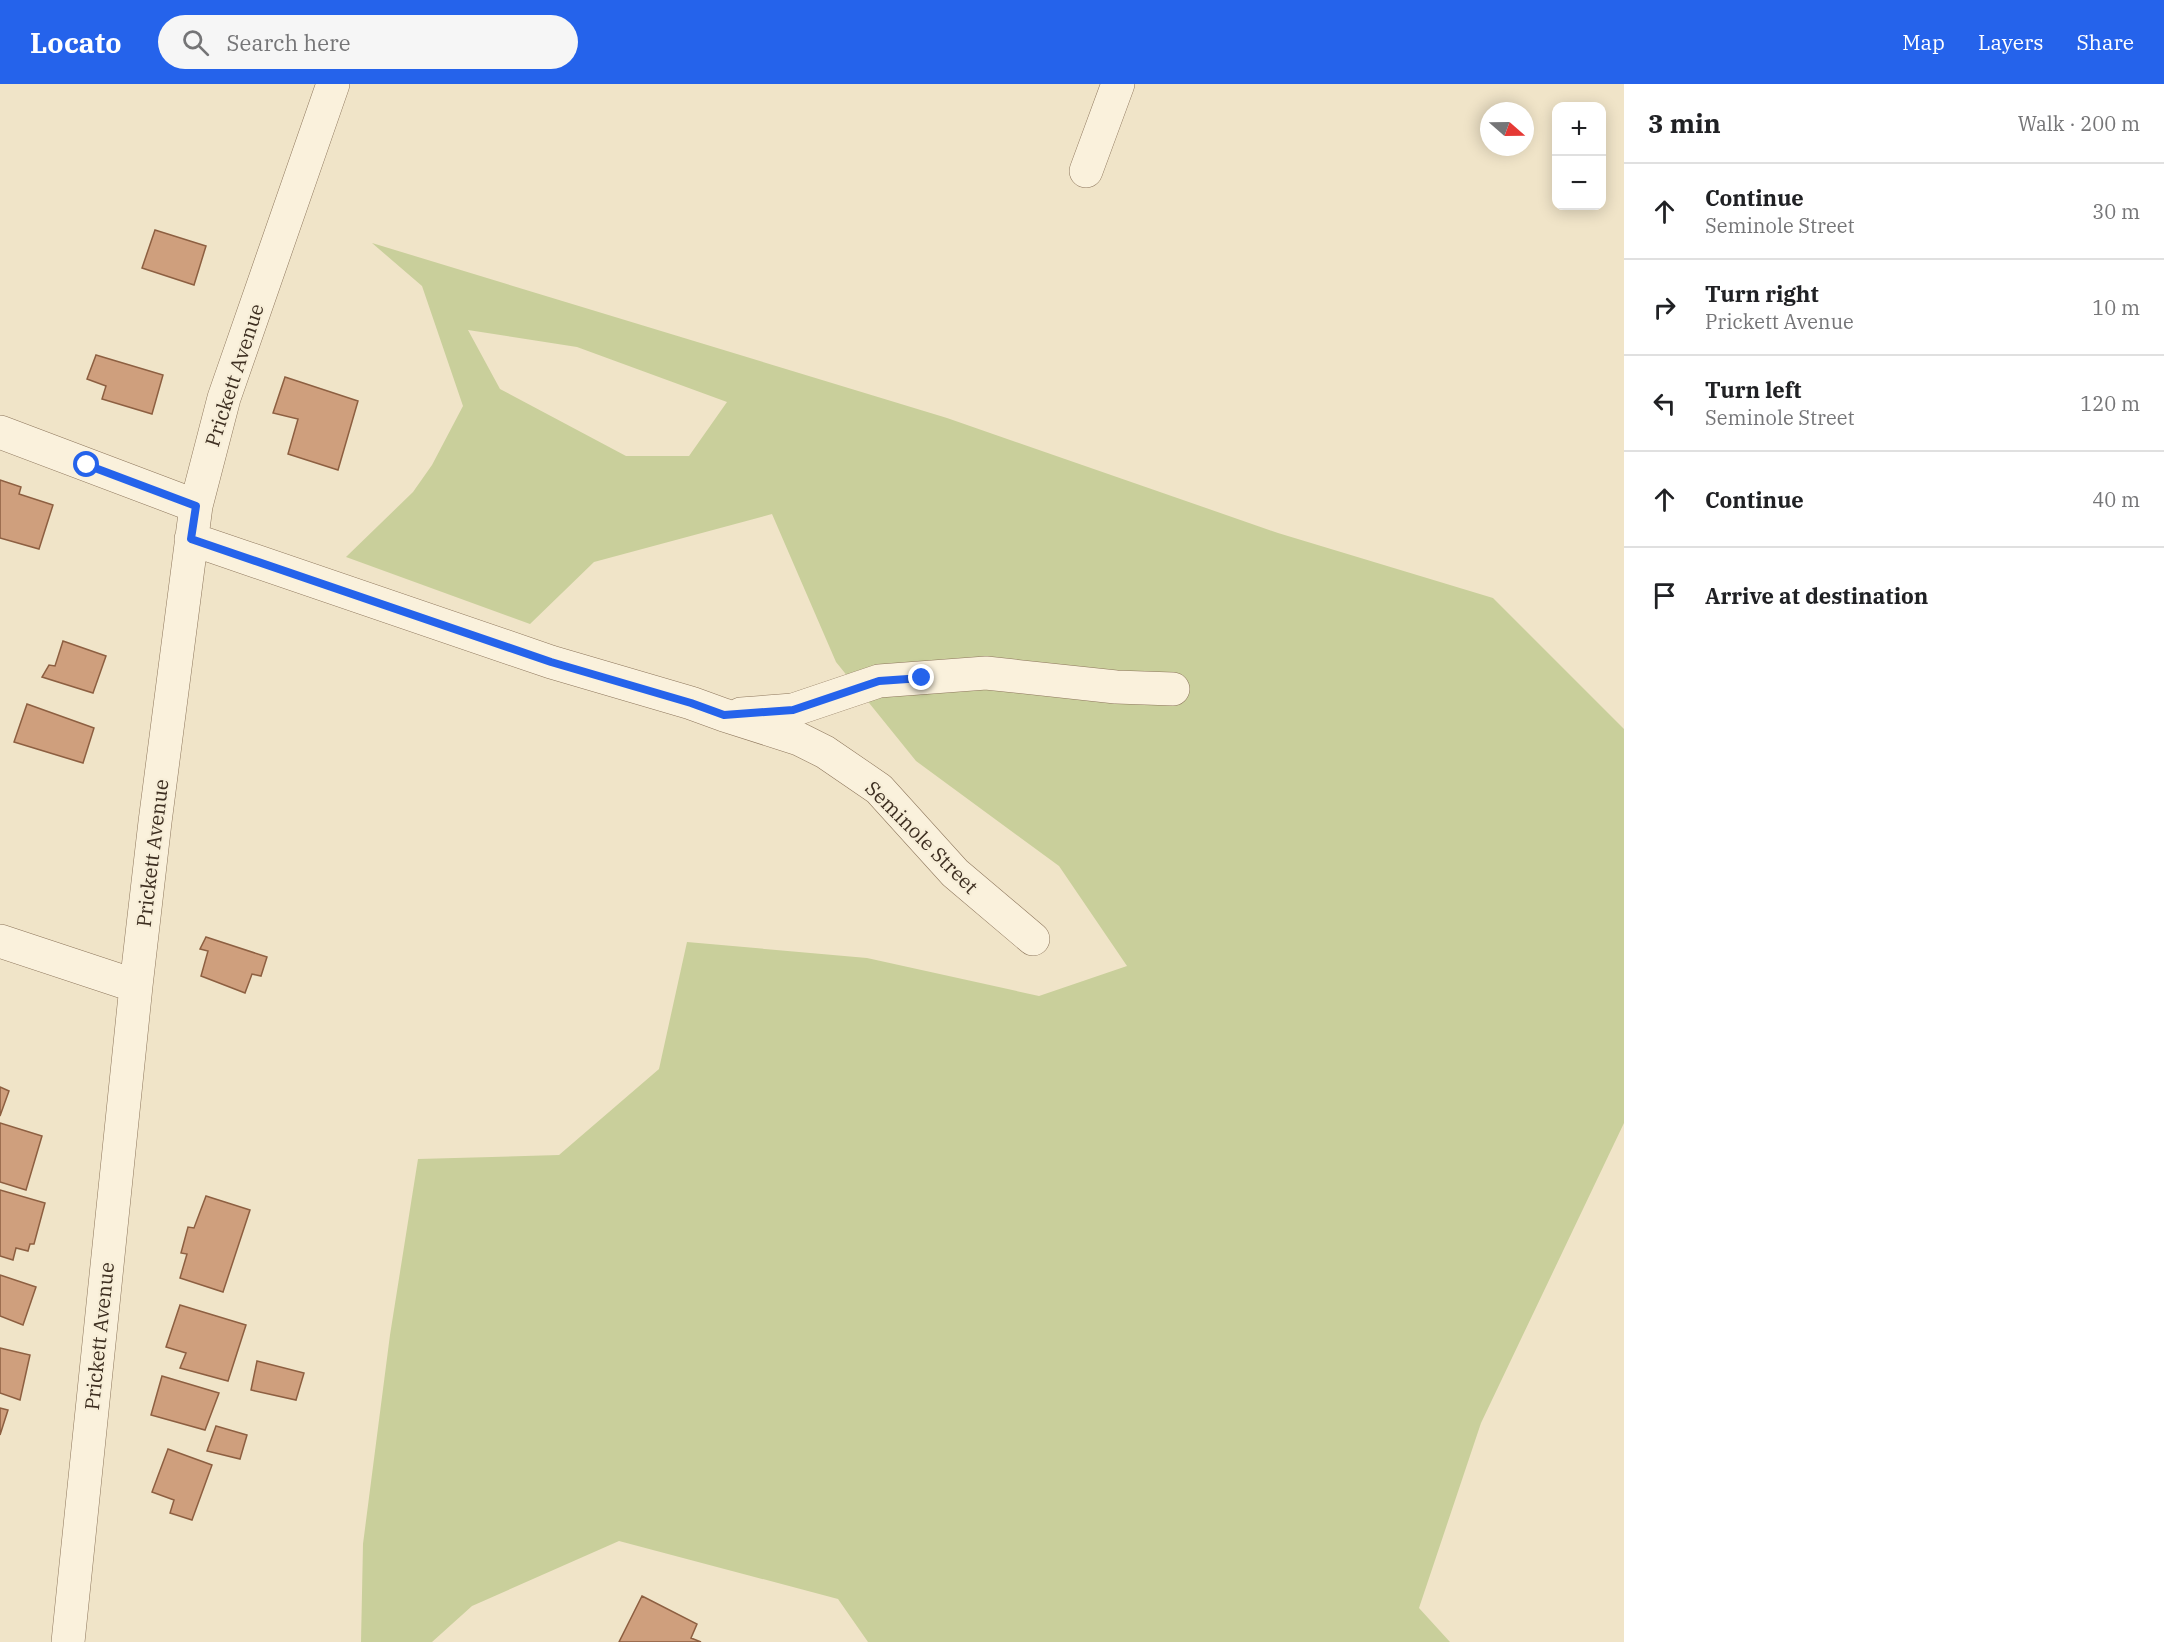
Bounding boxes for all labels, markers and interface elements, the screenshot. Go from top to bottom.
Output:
search box [158,15,578,69]
text: Locato [30,24,122,61]
icon: search [179,26,212,59]
text: Search here [227,28,351,57]
text: Map [1902,28,1945,56]
text: Layers [1978,28,2044,56]
text: Share [2077,28,2134,56]
north arrow [1480,102,1534,156]
map controls [1552,102,1606,210]
button: + [1552,102,1606,156]
text: 3 min [1648,106,1721,140]
text: Walk · 200 m [2018,110,2140,137]
button: − [1552,156,1606,210]
text: Continue [1705,183,1804,212]
icon: ahead [1648,195,1681,228]
text: 30 m [2092,198,2140,225]
text: Seminole Street [1705,212,1854,239]
text: Turn right [1705,279,1819,308]
icon: right [1648,291,1681,324]
text: 10 m [2092,294,2140,321]
street label: Prickett Avenue [198,300,270,450]
text: Prickett Avenue [1705,308,1854,335]
text: Turn left [1705,375,1801,404]
icon: left [1648,387,1681,420]
text: 120 m [2080,390,2140,417]
text: Seminole Street [1705,404,1854,431]
route start [73,451,99,477]
icon: ahead [1648,483,1681,516]
text: Continue [1705,485,1804,514]
text: 40 m [2092,486,2140,513]
icon: arrive [1648,579,1681,612]
text: Arrive at destination [1705,581,1928,610]
route end [908,664,934,690]
street label: Seminole Street [860,775,984,899]
street label: Prickett Avenue [130,778,174,928]
street label: Prickett Avenue [78,1261,120,1411]

